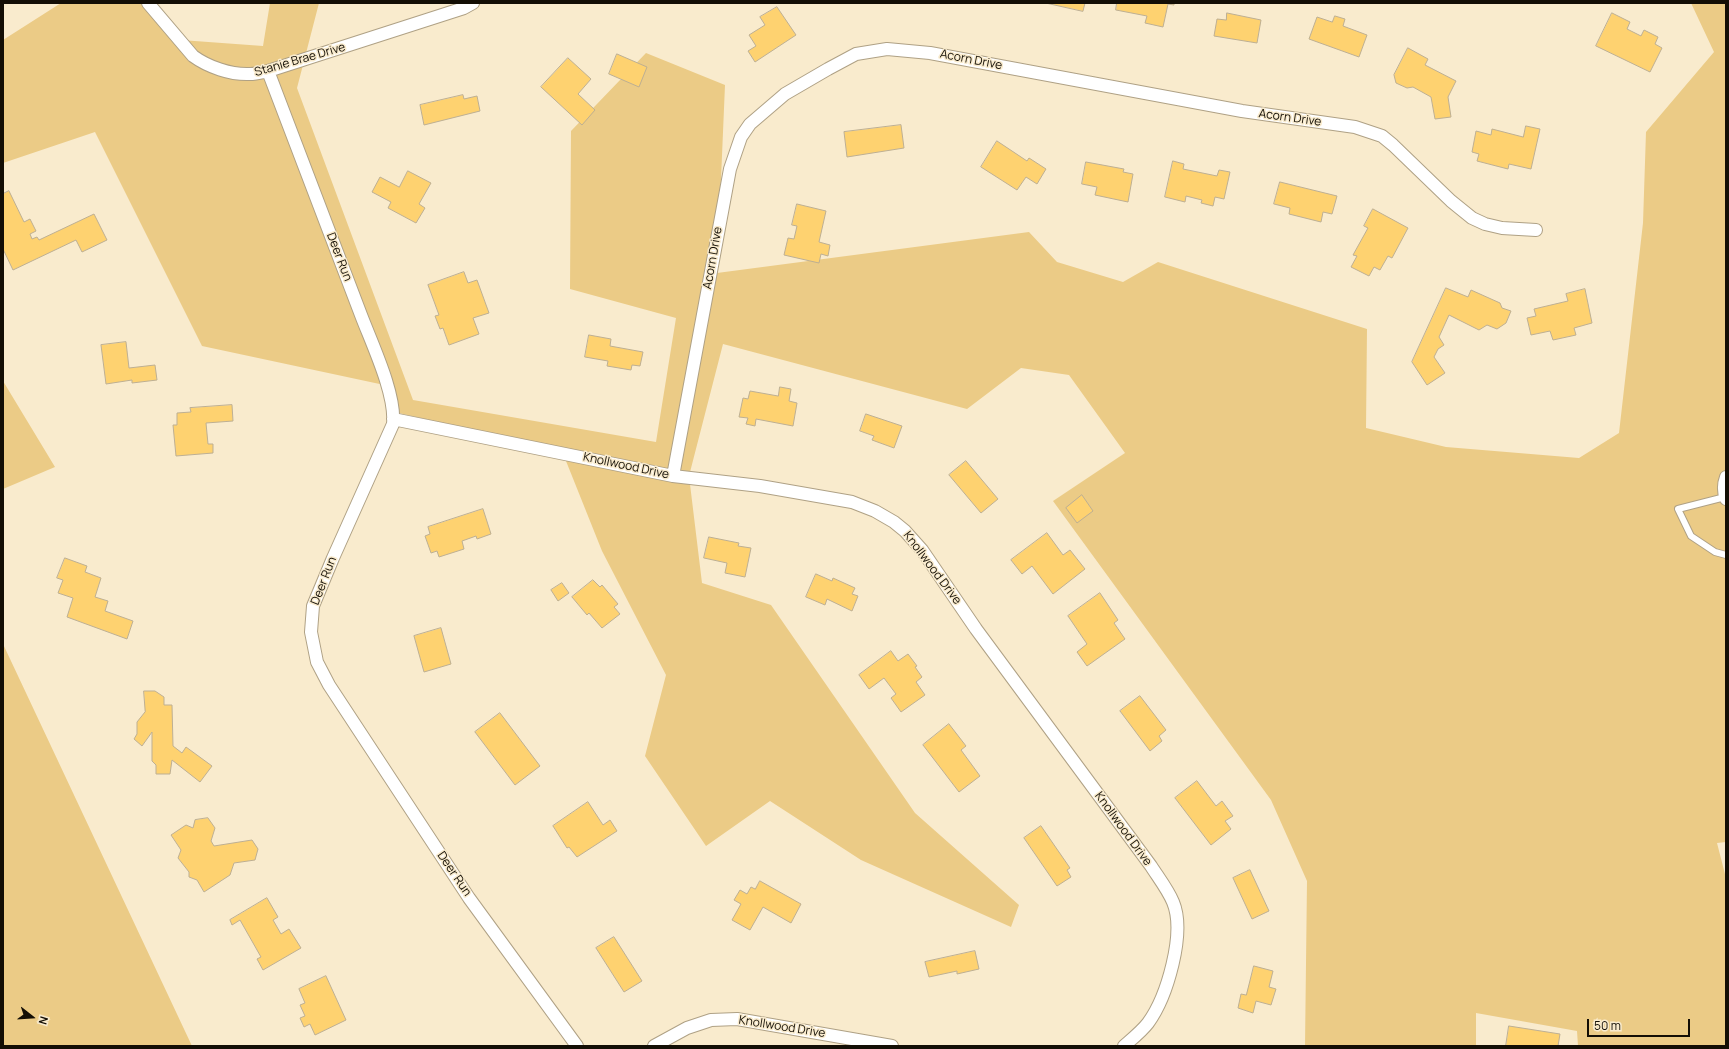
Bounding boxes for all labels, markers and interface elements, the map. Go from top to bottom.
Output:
street label: Stanie Brae Drive [253,40,347,80]
street label: Acorn Drive [939,47,1003,73]
street label: Acorn Drive [1258,106,1322,130]
street label: Acorn Drive [700,226,726,290]
street label: Deer Run [323,231,355,283]
street label: Knollwood Drive [582,450,670,482]
street label: Knollwood Drive [900,529,964,607]
street label: Deer Run [308,555,340,607]
street label: Knollwood Drive [1091,789,1155,869]
street label: Deer Run [434,849,474,899]
north arrow [12,997,52,1037]
scale bar [1589,1011,1692,1037]
street label: Knollwood Drive [738,1013,826,1041]
text: N [36,1015,52,1027]
text: 50 m [1594,1017,1621,1034]

